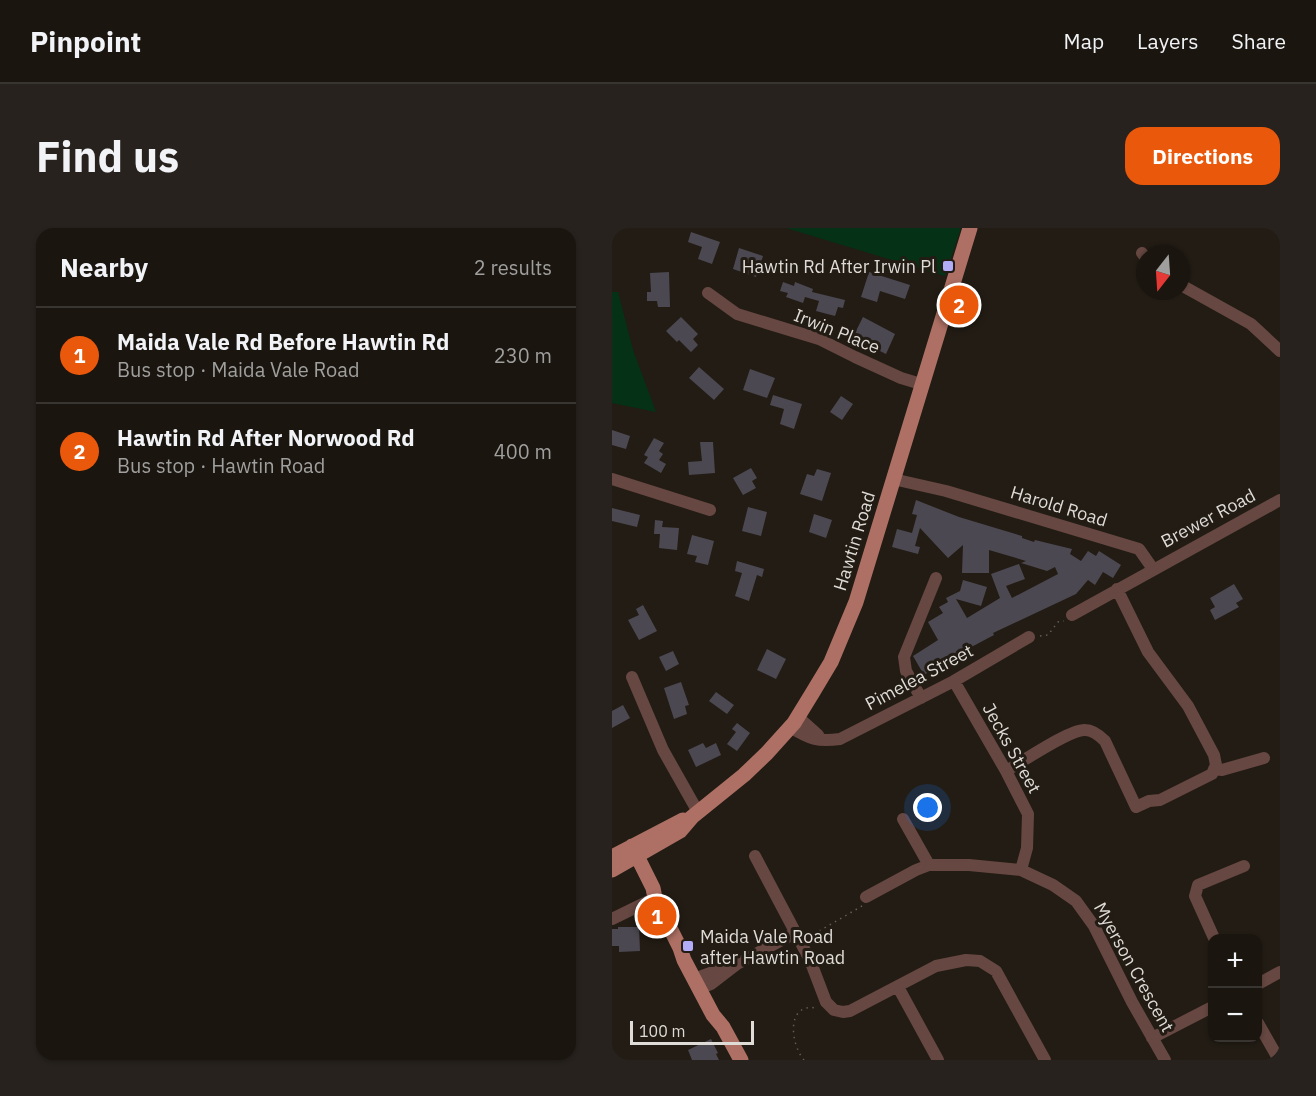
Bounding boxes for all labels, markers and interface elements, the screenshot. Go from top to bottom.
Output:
text: Pinpoint [30,23,141,60]
text: Map [1064,27,1104,55]
text: Layers [1137,27,1199,55]
text: Share [1232,27,1286,55]
button: Directions [1125,127,1280,185]
text: Find us [36,129,179,184]
north arrow [1136,246,1190,300]
text: Nearby [60,250,148,284]
text: 2 results [474,254,552,281]
place label: Hawtin Rd After Irwin Pl [742,255,936,278]
marker: Hawtin Rd After Irwin Pl [941,259,955,273]
pin: 2 [940,282,978,328]
street label: Irwin Place [791,303,884,359]
text: Maida Vale Rd Before Hawtin Rd [117,327,450,356]
text: 1 [74,342,86,369]
text: 230 m [494,342,552,369]
text: Bus stop · Maida Vale Road [117,356,359,383]
text: Hawtin Rd After Norwood Rd [117,423,415,452]
text: 2 [74,438,86,465]
text: 400 m [494,438,552,465]
text: Bus stop · Hawtin Road [117,452,325,479]
street label: Harold Road [1008,480,1110,532]
street label: Brewer Road [1157,483,1259,553]
street label: Hawtin Road [828,488,880,594]
street label: Pimelea Street [861,639,977,715]
street label: Jecks Street [978,699,1046,797]
your location [913,793,942,822]
pin: 1 [638,894,676,938]
street label: Myerson Crescent [1089,898,1179,1036]
place label: Maida Vale Road after Hawtin Road [700,925,845,969]
map controls [1208,934,1262,1042]
button: + [1208,934,1262,988]
marker: Maida Vale Road after Hawtin Road [681,939,695,953]
button: − [1208,988,1262,1042]
scale bar [630,1018,754,1046]
text: 100 m [639,1021,686,1041]

